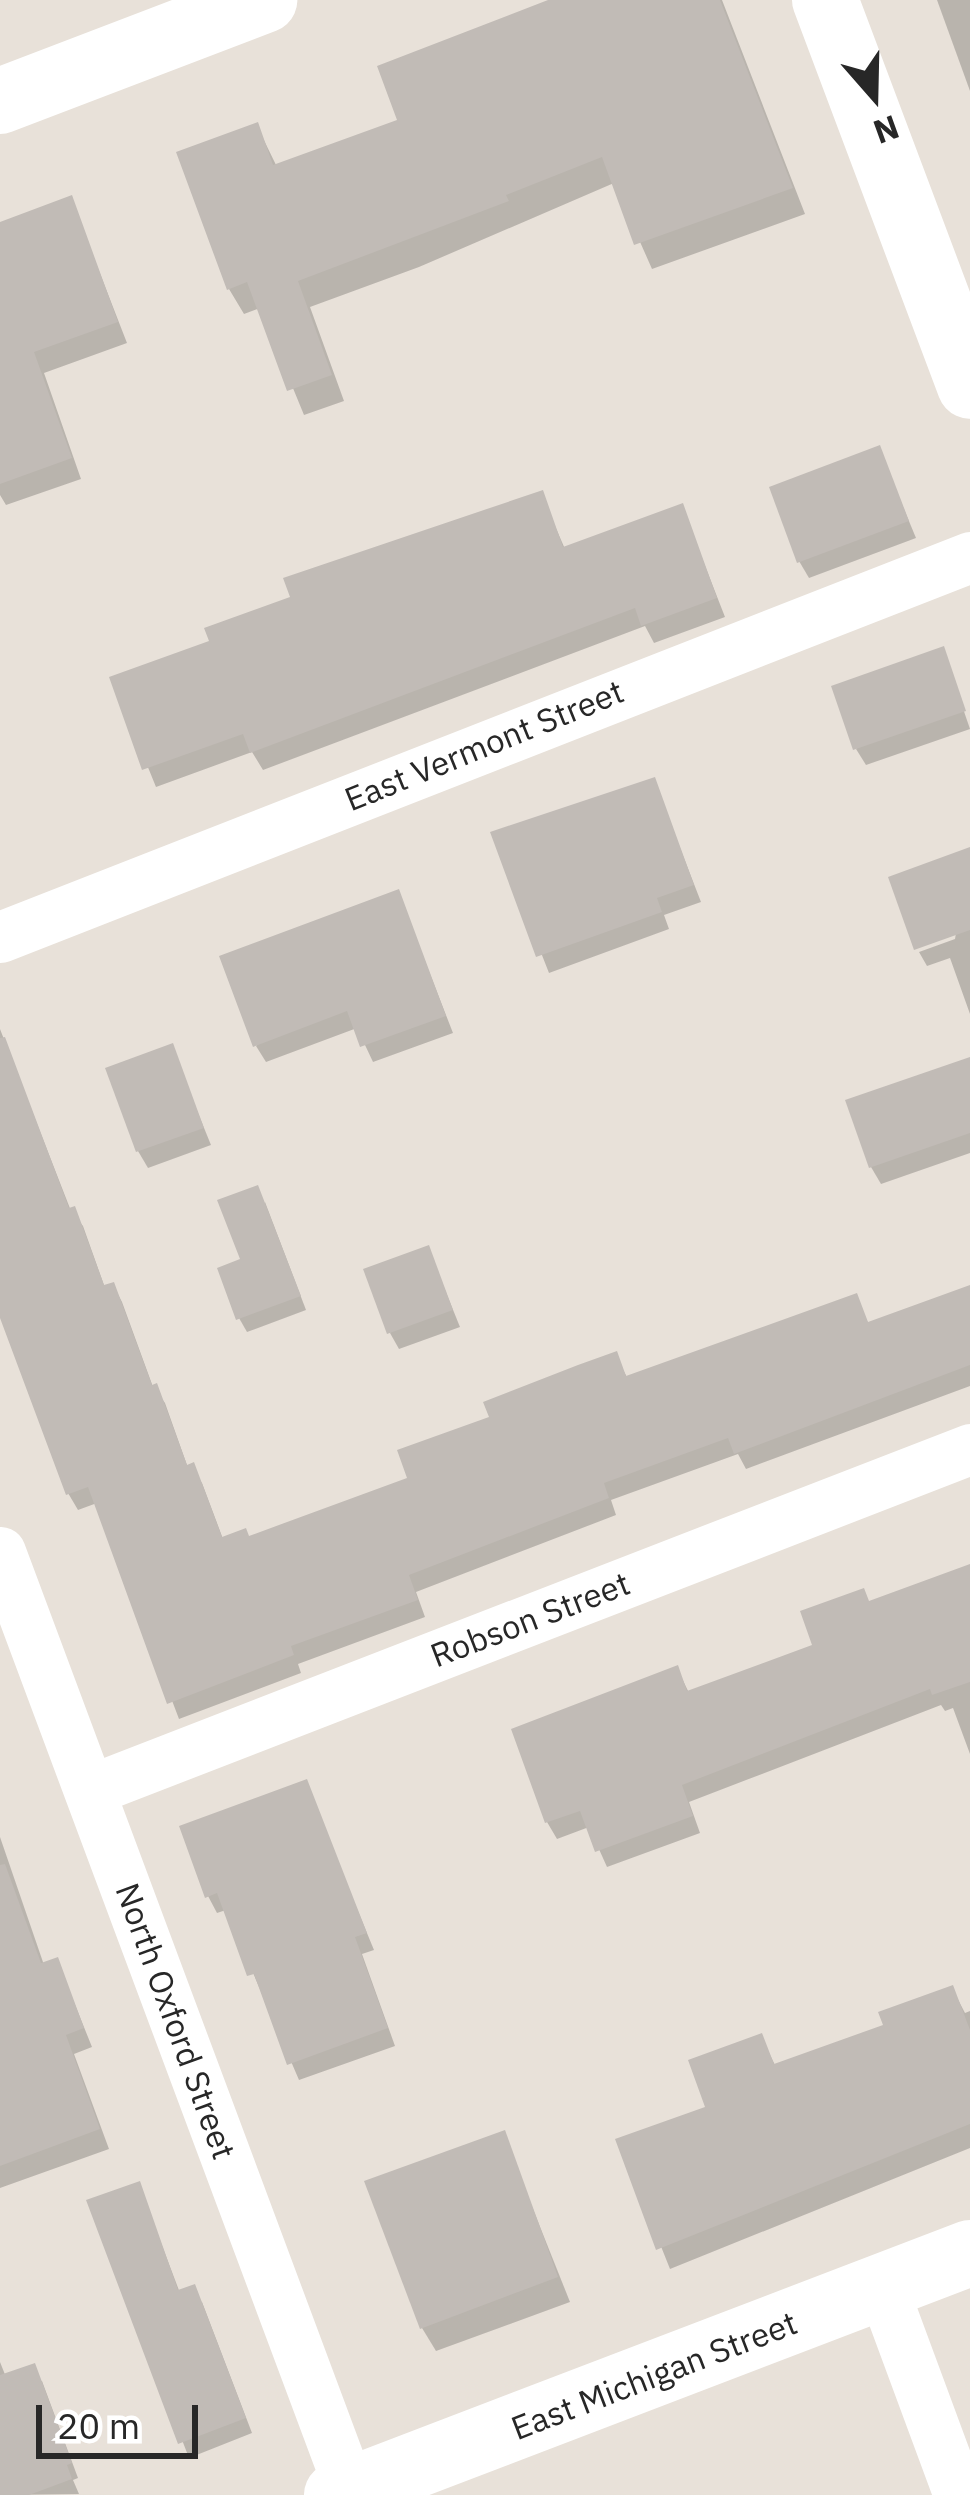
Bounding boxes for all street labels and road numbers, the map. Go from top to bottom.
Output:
street label: East Vermont Street [339,671,629,819]
street label: Robson Street [425,1563,635,1675]
street label: North Oxford Street [108,1878,244,2164]
street label: East Michigan Street [506,2302,802,2448]

